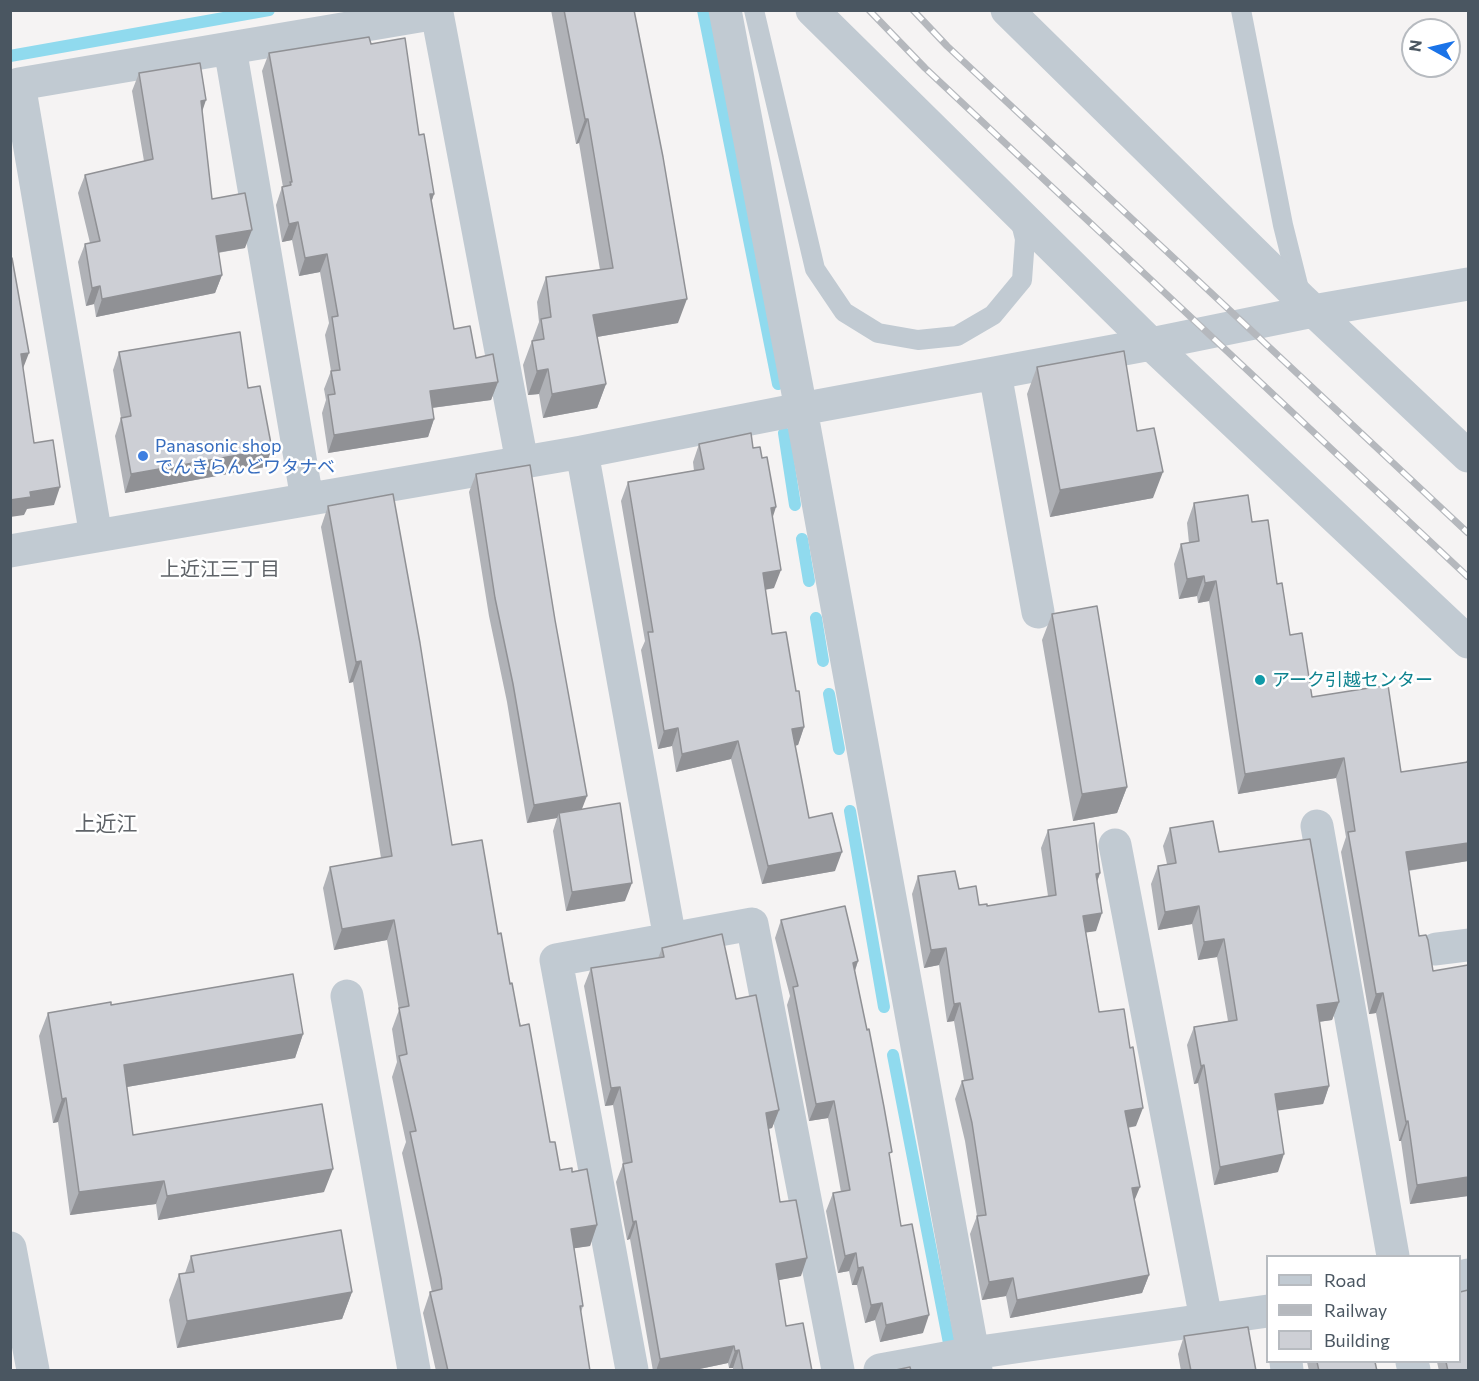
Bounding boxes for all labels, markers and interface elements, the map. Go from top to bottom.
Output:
north arrow [1401,18,1461,78]
text: N [1404,38,1425,53]
place label: Panasonic shop でんきらんどワタナベ [155,435,335,478]
marker: Panasonic shop でんきらんどワタナベ [136,449,150,463]
district label: 上近江三丁目 [160,557,280,581]
place label: アーク引越センター [1272,669,1433,691]
marker: アーク引越センター [1253,673,1267,687]
district label: 上近江 [75,811,137,837]
legend [1266,1255,1461,1363]
text: Road [1324,1269,1366,1291]
text: Railway [1324,1299,1387,1321]
text: Building [1324,1329,1390,1351]

